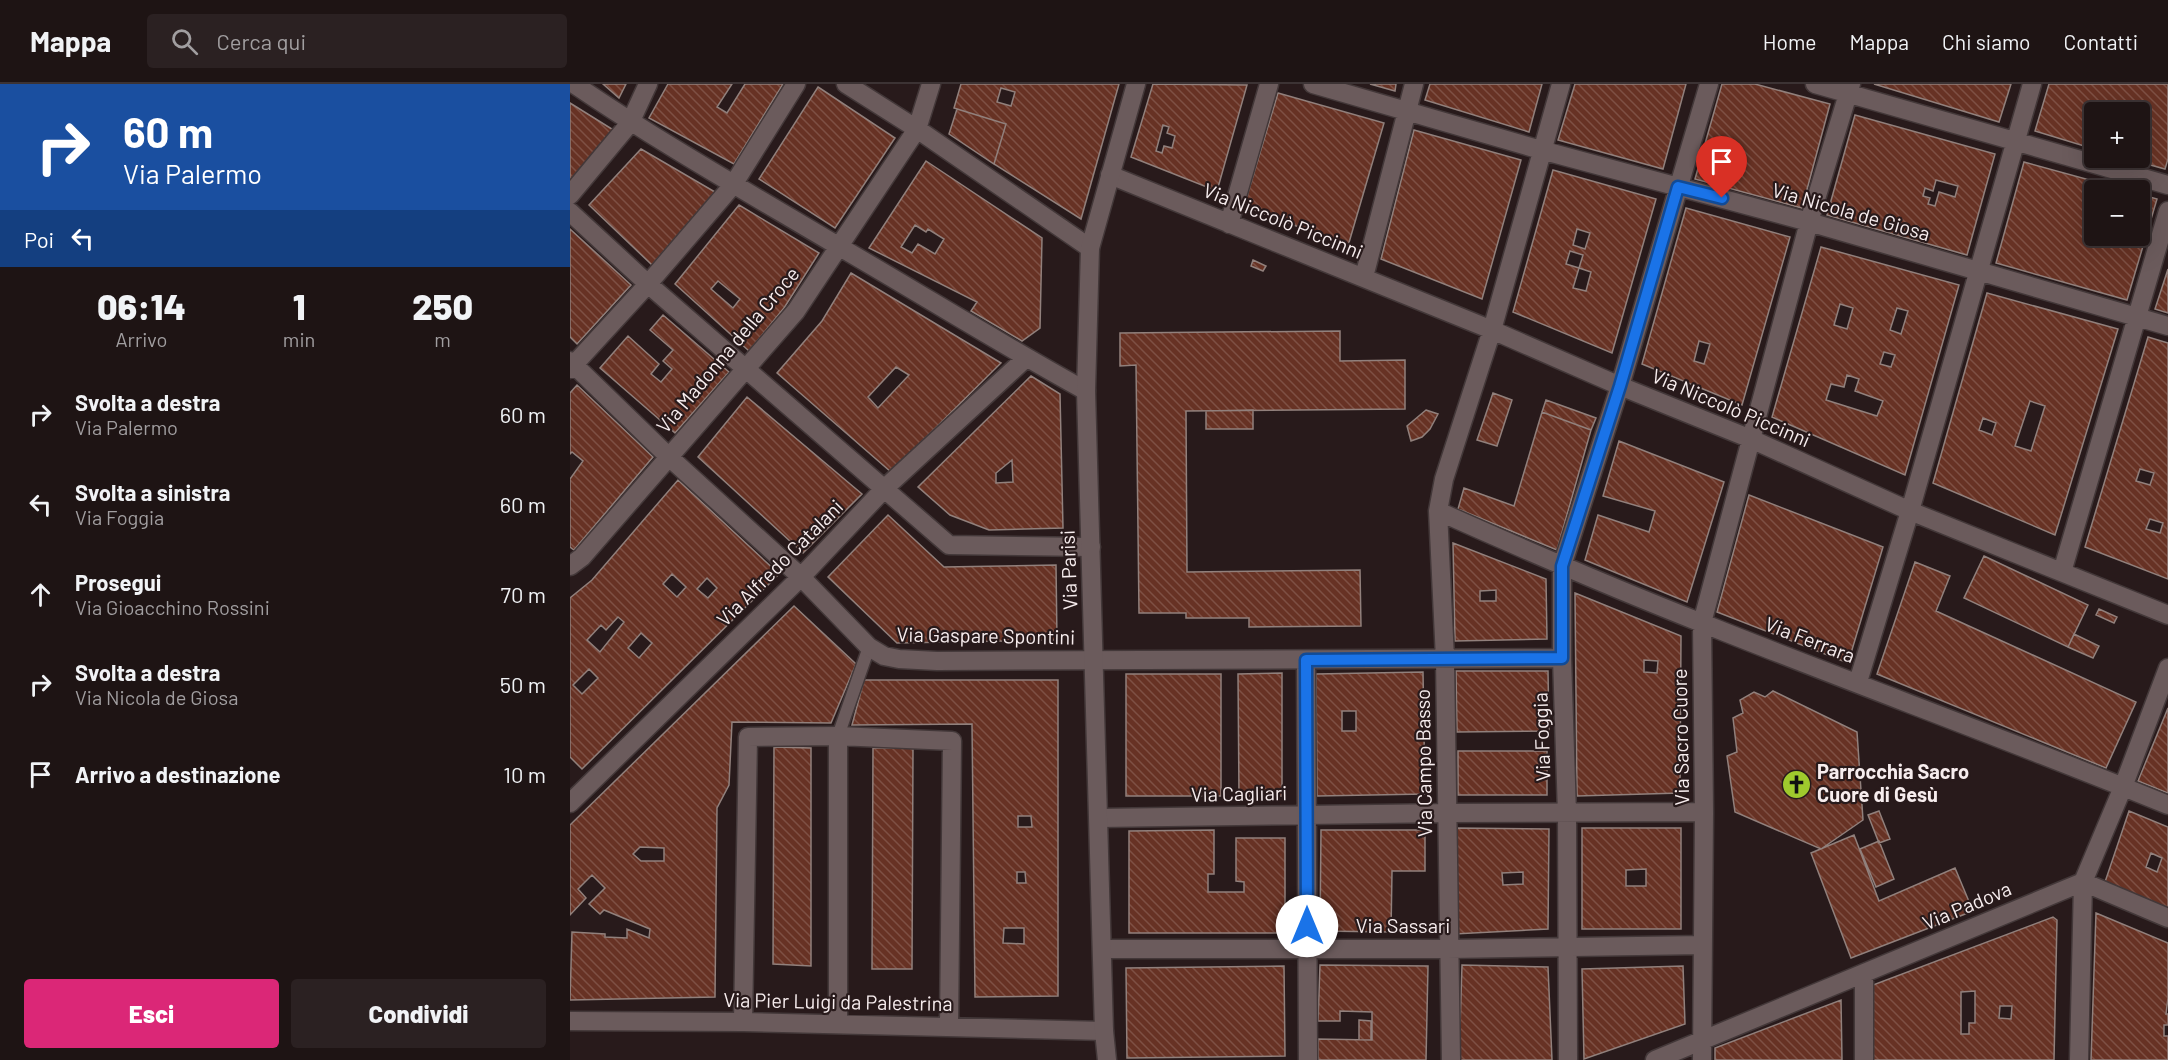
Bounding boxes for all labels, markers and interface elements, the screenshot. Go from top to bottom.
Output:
search box [147,14,567,68]
text: Mappa [30,24,111,58]
icon: search [168,25,201,58]
text: Cerca qui [216,28,306,54]
text: Home [1763,29,1816,54]
text: Mappa [1849,29,1909,54]
text: Chi siamo [1942,29,2031,54]
text: Contatti [2064,29,2138,54]
map controls [2084,102,2150,246]
button: + [2084,102,2150,168]
text: 60 m [123,106,213,156]
icon: right [24,108,102,186]
pin [1696,136,1747,198]
icon: arrive [1705,145,1738,178]
text: Via Palermo [123,157,262,189]
street label: Via Niccolò Piccinni [1200,177,1367,263]
street label: Via Nicola de Giosa [1769,177,1933,245]
button: − [2084,180,2150,246]
icon: left [66,222,99,255]
text: Poi [24,226,54,252]
street label: Via Madonna della Croce [651,261,804,437]
text: 06:14 [97,284,186,327]
text: 1 [293,284,305,327]
text: 250 [412,284,473,327]
text: Arrivo [115,327,167,351]
text: min [283,327,315,351]
text: m [434,327,451,351]
street label: Via Niccolò Piccinni [1648,363,1814,451]
text: Svolta a destra [75,389,220,415]
icon: right [24,398,57,431]
text: 60 m [500,401,546,427]
text: Via Palermo [75,415,178,439]
text: Svolta a sinistra [75,479,230,505]
icon: left [24,488,57,521]
text: 60 m [500,491,546,517]
street label: Via Alfredo Catalani [711,494,848,631]
text: Via Foggia [75,505,164,529]
street label: Via Parisi [1055,530,1081,611]
text: Prosegui [75,569,161,595]
icon: ahead [24,578,57,611]
text: 70 m [501,581,546,607]
text: Via Gioacchino Rossini [75,595,270,619]
street label: Via Ferrara [1762,611,1859,667]
street label: Via Gaspare Spontini [896,621,1076,649]
text: Svolta a destra [75,659,220,685]
icon: right [24,668,57,701]
street label: Via Sacro Cuore [1667,668,1693,806]
text: 50 m [500,671,546,697]
text: Via Nicola de Giosa [75,685,238,709]
street label: Via Campo Basso [1410,689,1436,837]
street label: Via Foggia [1527,692,1555,782]
icon: arrive [24,758,57,791]
place label: Parrocchia Sacro Cuore di Gesù [1817,759,1969,806]
text: Arrivo a destinazione [75,761,281,787]
text: 10 m [503,761,546,787]
church icon: Parrocchia Sacro Cuore di Gesù [1780,768,1812,800]
street label: Via Cagliari [1191,780,1287,806]
street label: Via Padova [1919,876,2015,934]
position arrow [1275,894,1339,958]
street label: Via Sassari [1356,913,1450,937]
button: Esci [24,979,279,1048]
button: Condividi [291,979,546,1048]
street label: Via Pier Luigi da Palestrina [723,987,953,1015]

